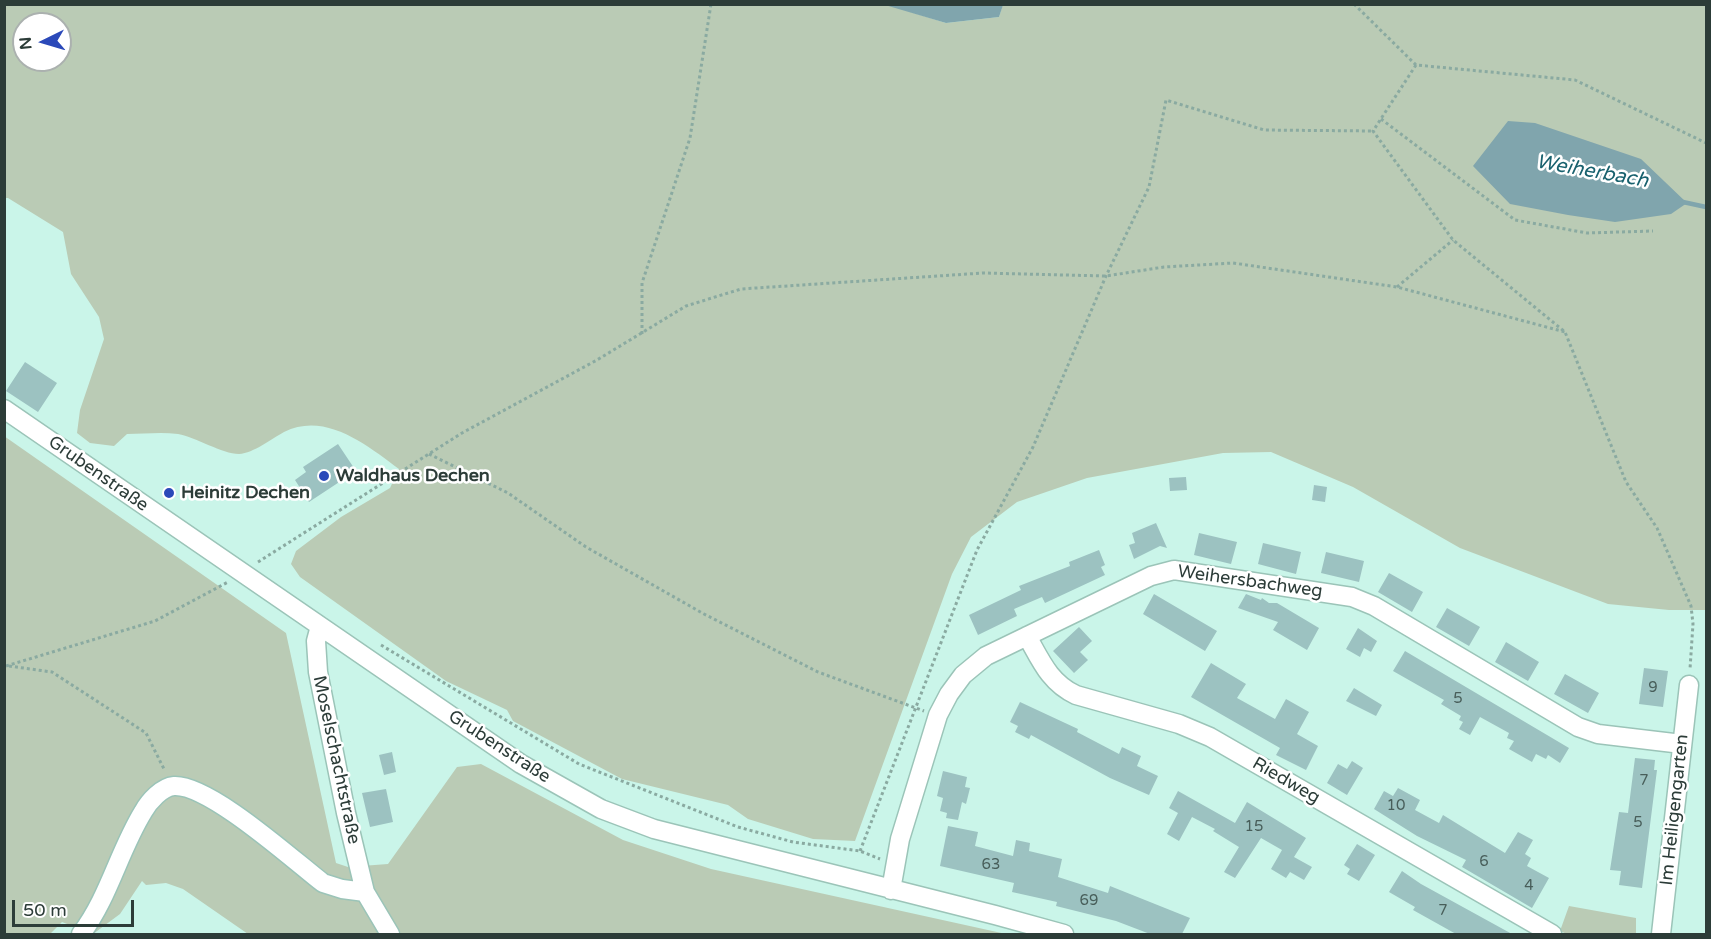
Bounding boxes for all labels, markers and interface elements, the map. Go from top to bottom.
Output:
north arrow [12,12,72,72]
text: N [16,36,37,51]
water label: Weiherbach [1534,150,1650,194]
street label: Grubenstraße [44,431,152,517]
place label: Waldhaus Dechen [336,465,490,487]
marker: Waldhaus Dechen [317,469,331,483]
place label: Heinitz Dechen [181,482,310,504]
marker: Heinitz Dechen [162,486,176,500]
street label: Weihersbachweg [1176,561,1324,603]
street label: Moselschachtstraße [308,674,364,846]
house number: 9 [1648,679,1658,697]
house number: 5 [1453,690,1463,708]
street label: Grubenstraße [444,706,554,788]
street label: Im Heiligengarten [1656,733,1694,887]
street label: Riedweg [1248,753,1324,809]
house number: 7 [1639,772,1649,790]
house number: 10 [1387,797,1405,815]
house number: 5 [1633,814,1643,832]
house number: 15 [1245,818,1263,836]
house number: 6 [1479,853,1489,871]
house number: 63 [982,856,1000,874]
house number: 4 [1524,877,1534,895]
scale bar [15,888,136,926]
house number: 69 [1080,892,1098,910]
text: 50 m [23,899,67,921]
house number: 7 [1438,902,1448,920]

